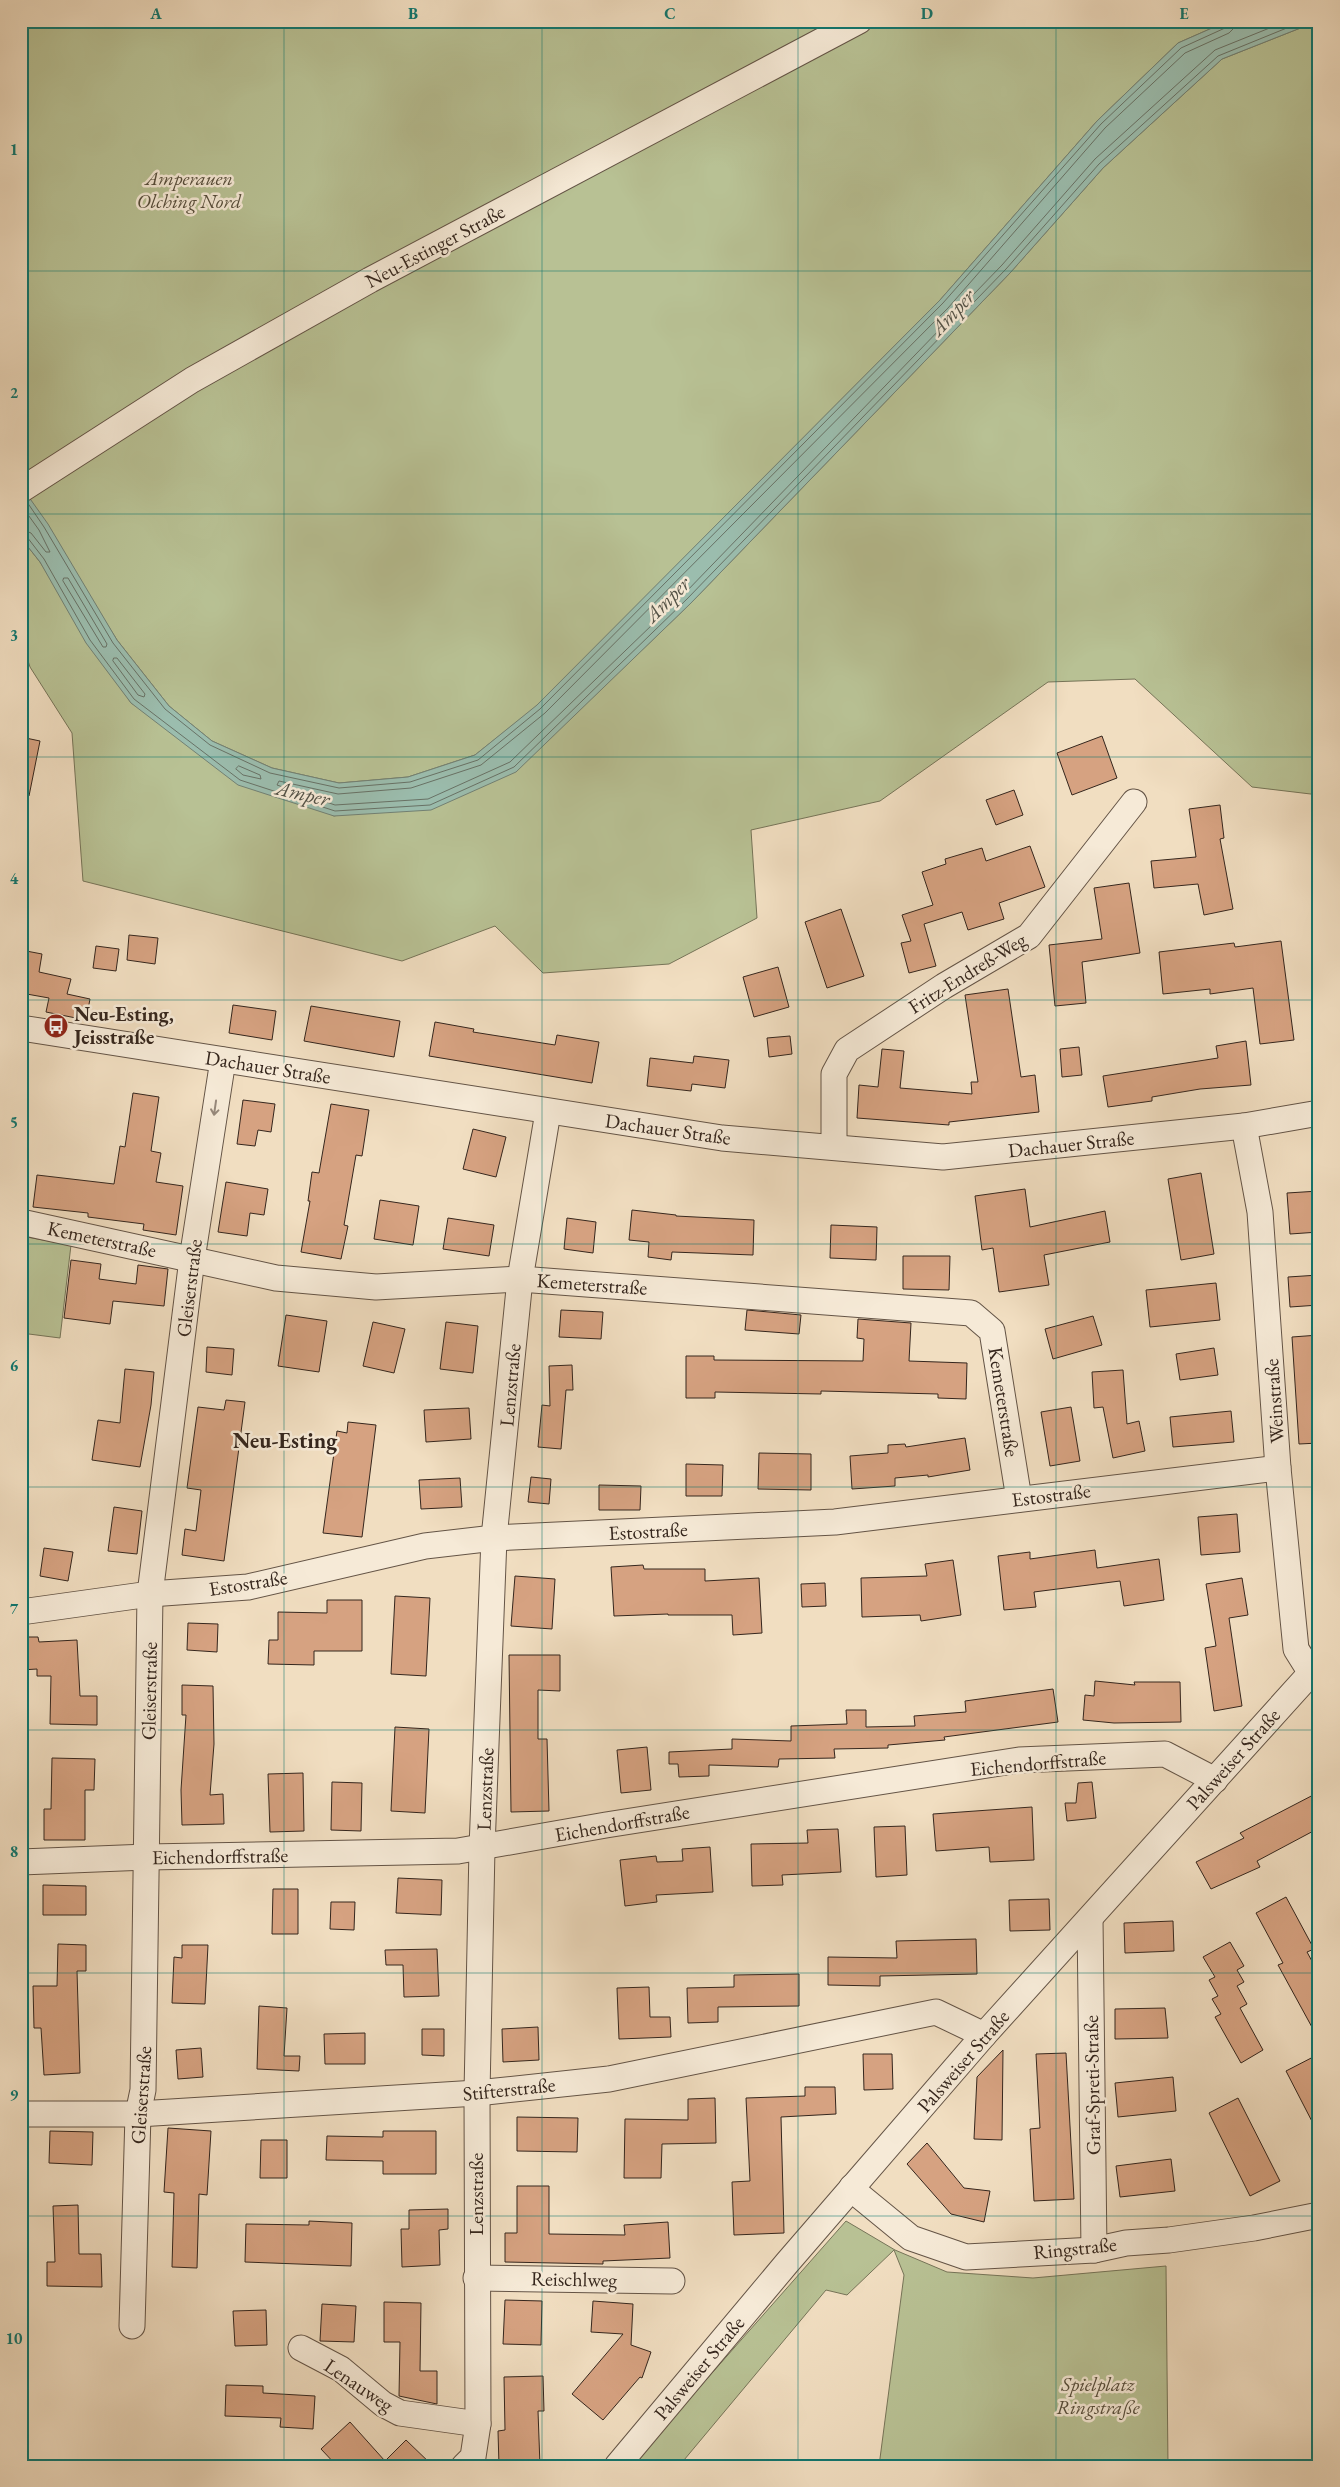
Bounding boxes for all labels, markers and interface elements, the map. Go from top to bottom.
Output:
text: A [149,3,162,24]
text: B [408,3,418,24]
text: C [664,3,676,24]
text: D [921,3,933,24]
text: E [1179,3,1189,24]
text: 1 [10,139,18,160]
park label: Amperauen Olching Nord [137,165,242,214]
street label: Neu-Estinger Straße [361,198,509,294]
water label: Amper [922,282,981,343]
text: 2 [10,382,19,403]
water label: Amper [637,570,696,629]
text: 3 [10,625,18,646]
water label: Amper [272,773,334,812]
text: 4 [10,868,19,889]
street label: Fritz-Endreß-Weg [903,926,1031,1020]
place label: Neu-Esting, Jeisstraße [72,1001,174,1050]
bus stop icon: Neu-Esting, Jeisstraße [43,1013,69,1039]
street label: Dachauer Straße [203,1044,333,1090]
one-way arrow [210,1100,220,1116]
street label: Dachauer Straße [603,1107,733,1151]
text: 5 [10,1112,18,1133]
street label: Dachauer Straße [1007,1124,1136,1164]
street label: Kemeterstraße [45,1215,159,1263]
street label: Gleiserstraße [170,1237,208,1338]
street label: Kemeterstraße [536,1267,648,1301]
street label: Lenzstraße [493,1342,527,1427]
street label: Kemeterstraße [982,1345,1026,1459]
text: 6 [10,1355,19,1376]
street label: Weinstraße [1258,1358,1290,1444]
district label: Neu-Esting [233,1426,338,1455]
street label: Estostraße [1010,1477,1092,1513]
street label: Estostraße [608,1516,688,1546]
street label: Estostraße [207,1564,289,1602]
text: 7 [10,1598,19,1619]
street label: Gleiserstraße [135,1641,163,1740]
street label: Palsweiser Straße [1180,1703,1286,1815]
street label: Eichendorffstraße [969,1744,1107,1782]
street label: Lenzstraße [471,1747,499,1831]
street label: Eichendorffstraße [553,1798,692,1848]
text: 8 [10,1841,18,1862]
street label: Eichendorffstraße [152,1842,289,1870]
street label: Palsweiser Straße [911,2004,1015,2118]
street label: Graf-Spreti-Straße [1078,2015,1106,2155]
street label: Gleiserstraße [125,2045,157,2145]
street label: Stifterstraße [461,2071,557,2107]
text: 9 [10,2084,19,2105]
street label: Lenzstraße [463,2152,489,2235]
street label: Ringstraße [1032,2231,1118,2265]
street label: Reischlweg [531,2265,618,2293]
street label: Palsweiser Straße [648,2310,750,2425]
text: 10 [6,2328,23,2349]
street label: Lenauweg [319,2352,399,2418]
park label: Spielplatz Ringstraße [1056,2371,1140,2420]

